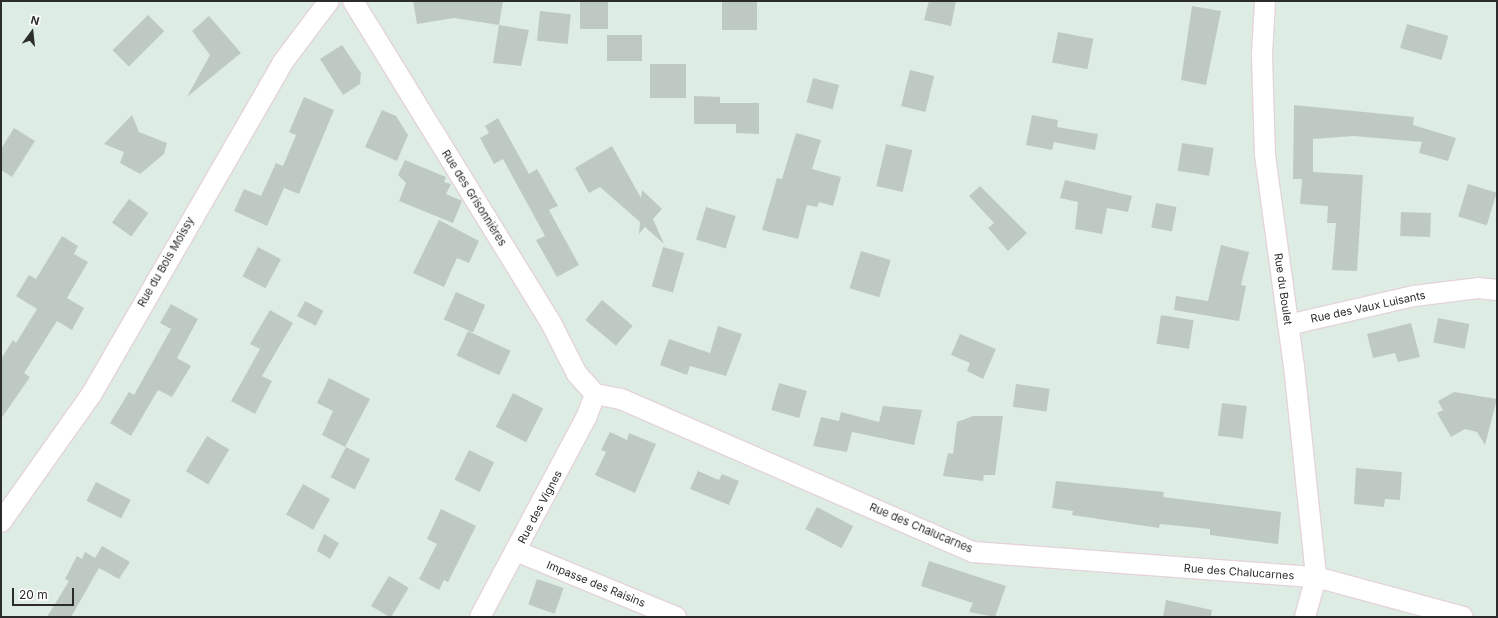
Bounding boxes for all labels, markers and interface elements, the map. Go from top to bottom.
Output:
north arrow [12,12,52,52]
text: N [29,13,41,28]
street label: Rue des Grisonnières [439,147,509,249]
street label: Rue du Bois Moissy [135,215,197,309]
street label: Rue du Boulet [1271,252,1295,326]
street label: Rue des Vaux Luisants [1309,288,1427,326]
street label: Rue des Vignes [515,468,565,546]
street label: Rue des Chalucarnes [868,500,974,556]
street label: Impasse des Raisins [545,558,647,610]
street label: Rue des Chalucarnes [1183,562,1295,582]
scale bar [14,580,76,606]
text: 20 m [19,587,48,602]

